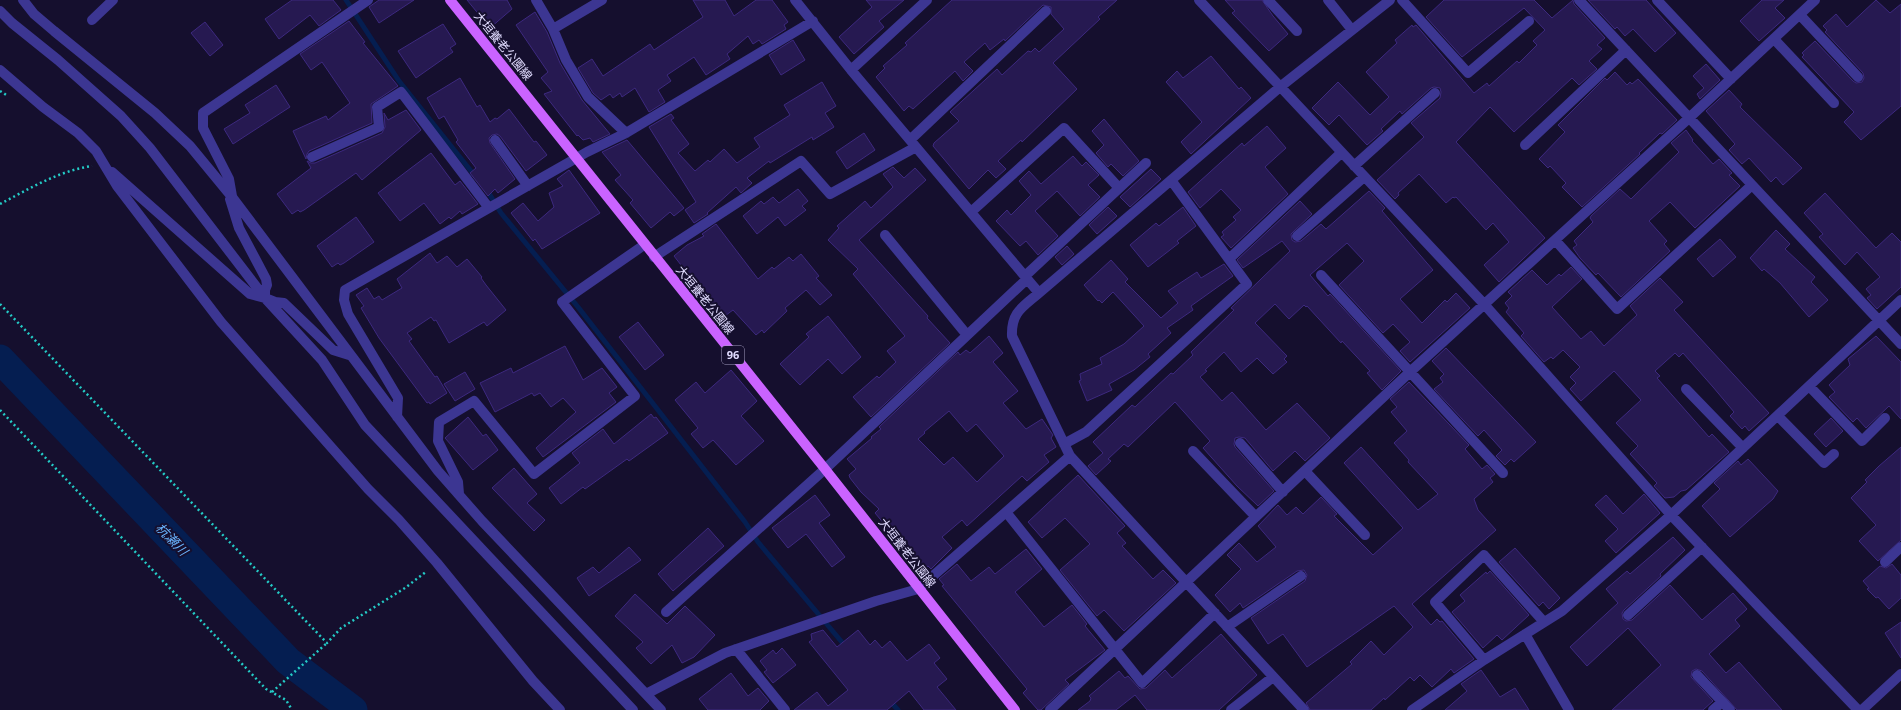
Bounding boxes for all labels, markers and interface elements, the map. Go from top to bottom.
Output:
street label: 大垣養老公園線 [470,8,536,84]
street label: 大垣養老公園線 [672,262,738,338]
road number: 96 [722,346,744,364]
street label: 大垣養老公園線 [875,514,940,591]
water label: 杭瀬川 [152,519,193,561]

